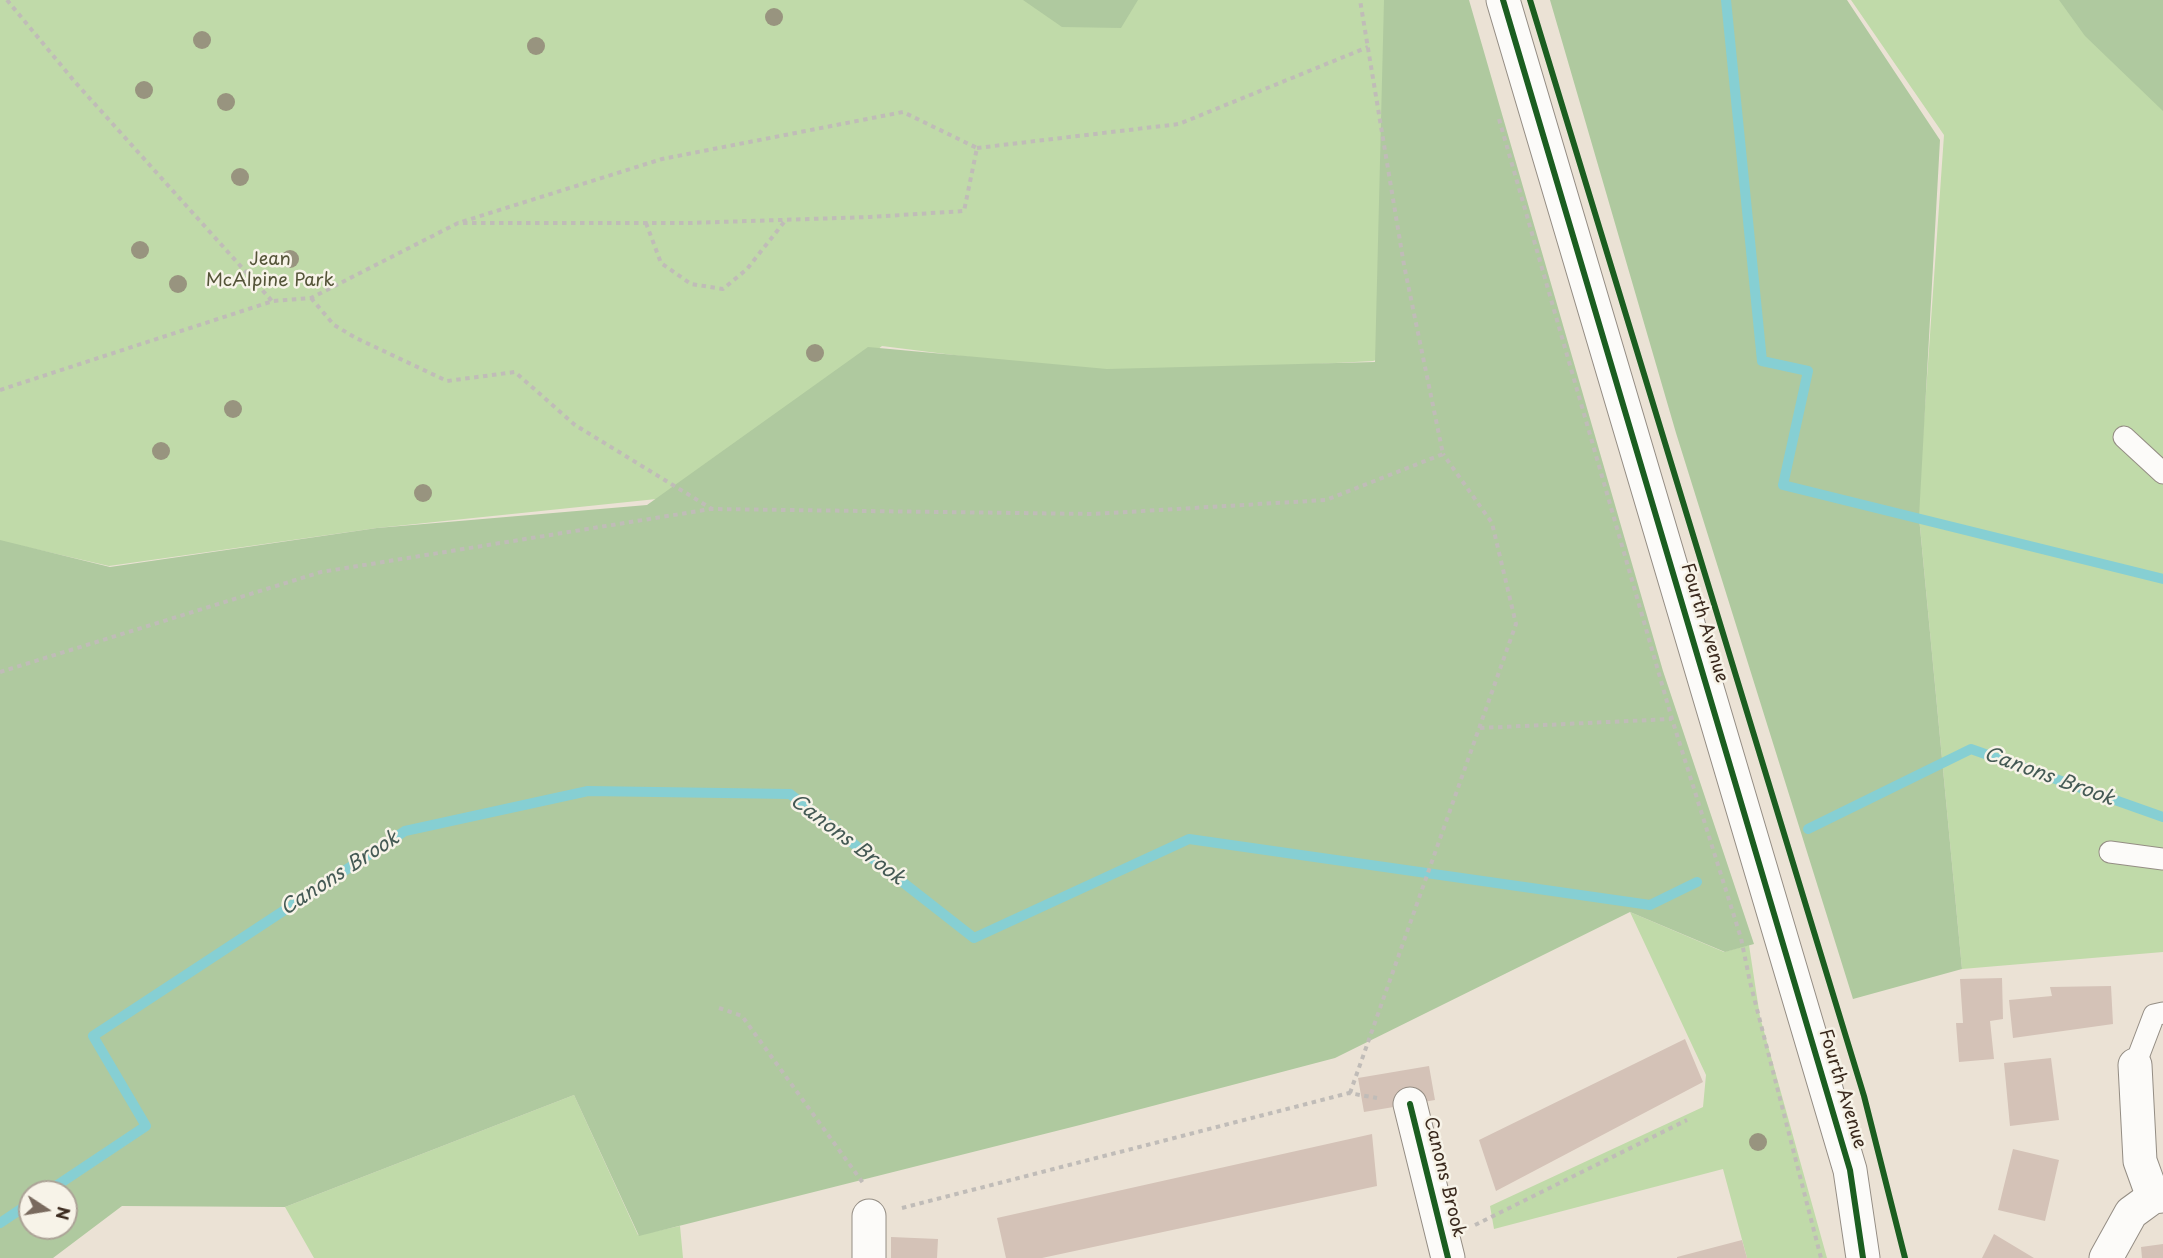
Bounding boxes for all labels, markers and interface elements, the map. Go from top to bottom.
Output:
park label: Jean McAlpine Park [206,249,334,292]
street label: Fourth Avenue [1676,561,1732,685]
water label: Canons Brook [1981,742,2117,812]
water label: Canons Brook [785,789,909,891]
water label: Canons Brook [276,827,404,921]
street label: Fourth Avenue [1814,1027,1870,1151]
street label: Canons Brook [1419,1115,1469,1239]
north arrow [18,1180,78,1240]
text: N [51,1205,77,1222]

